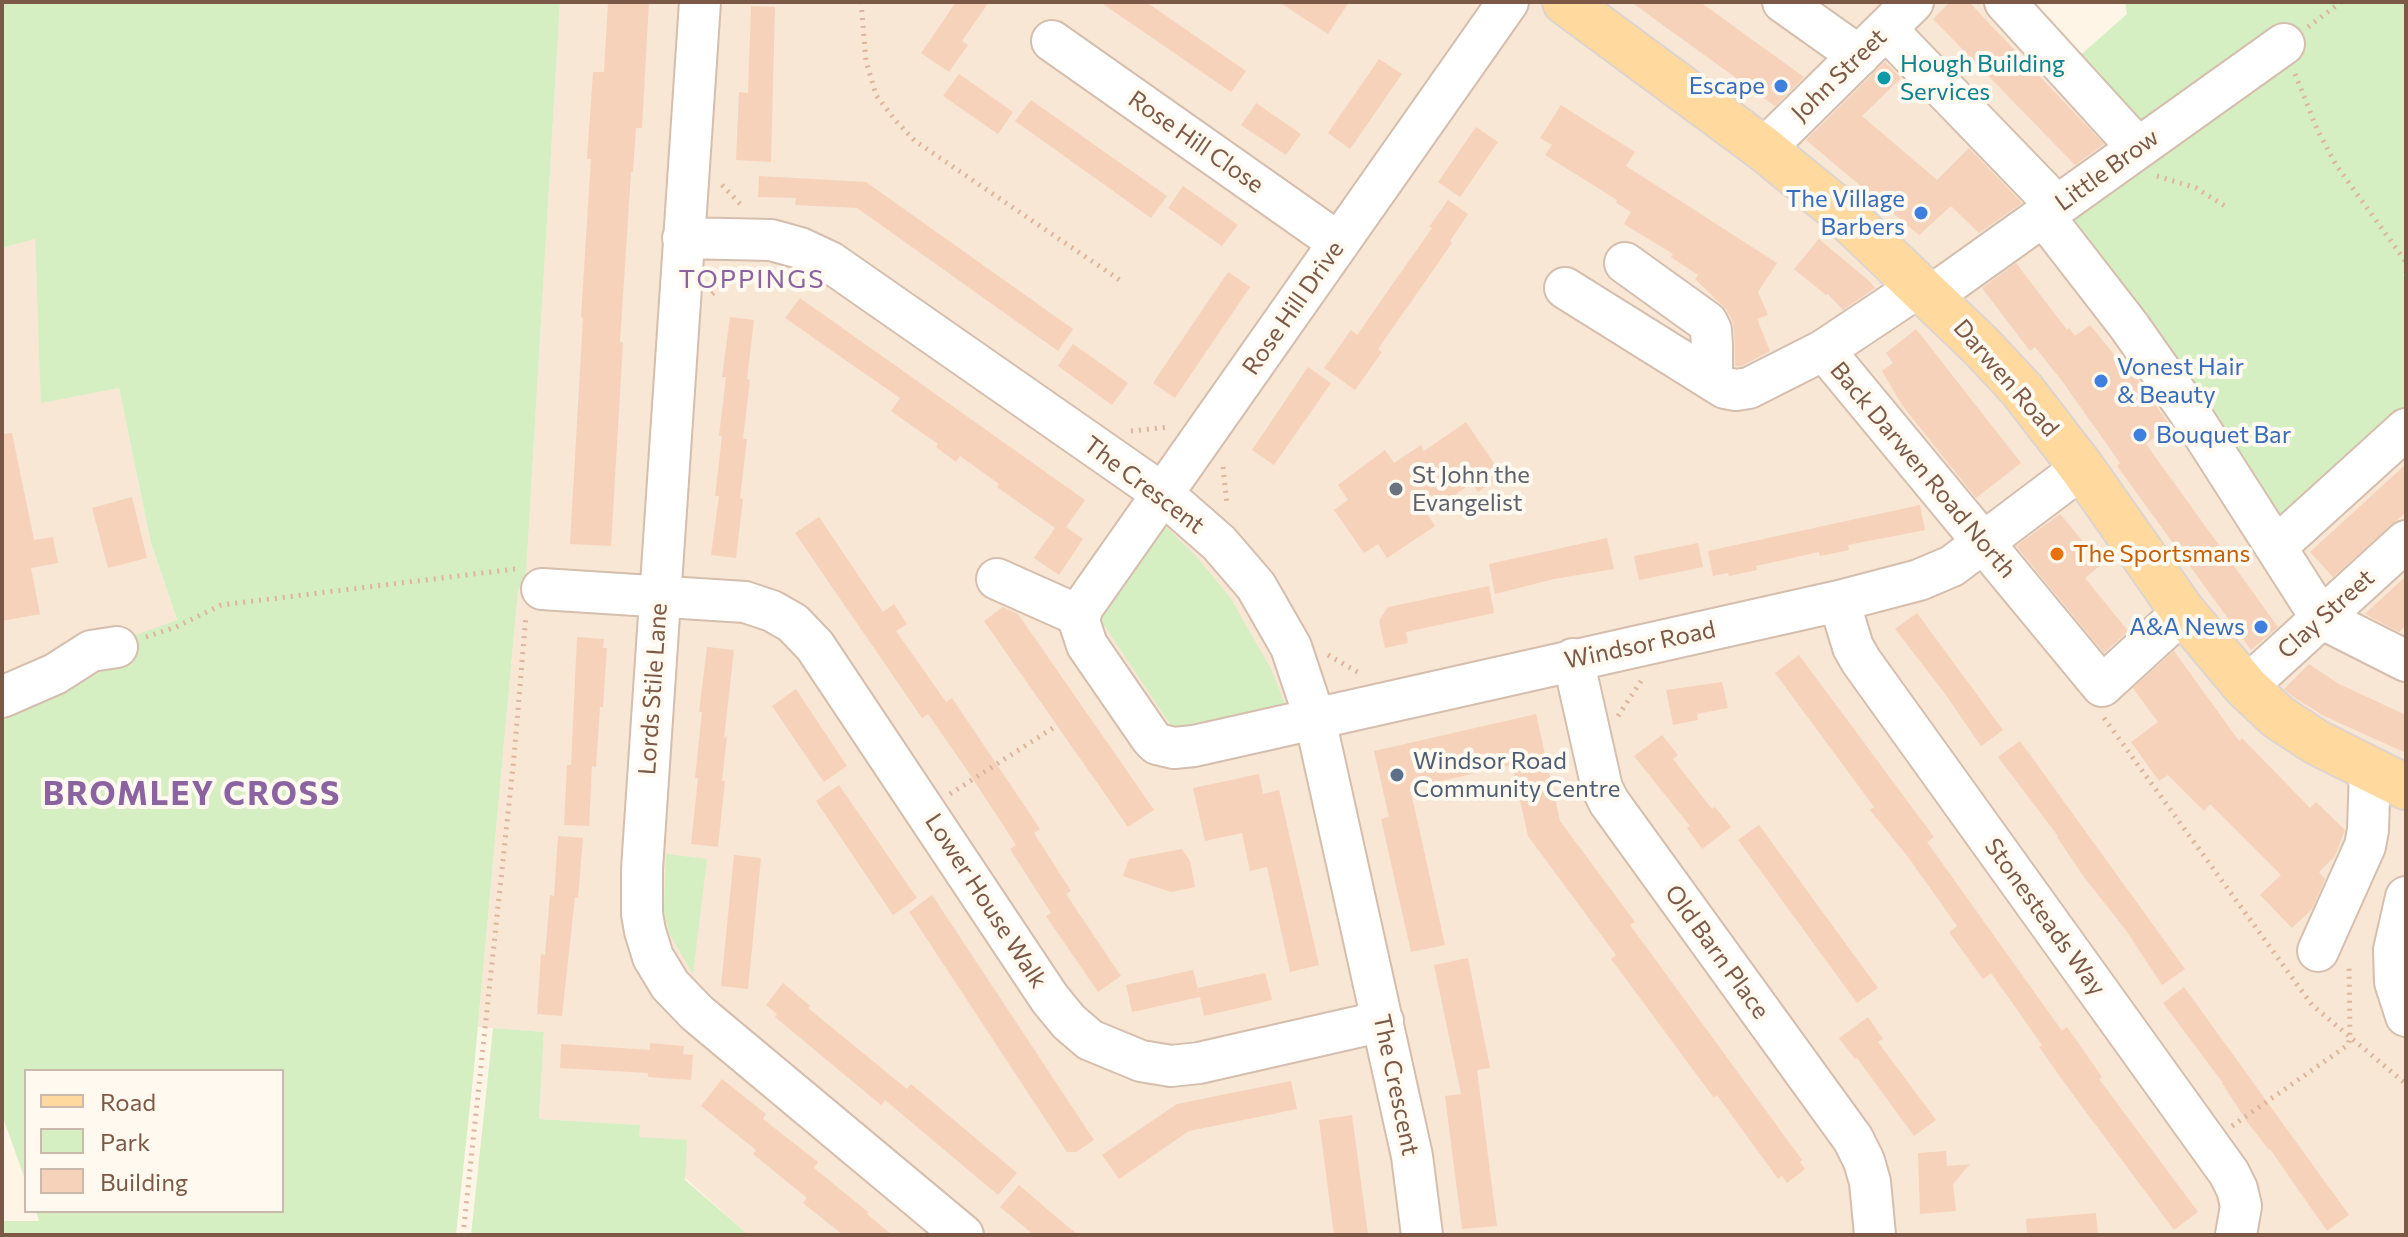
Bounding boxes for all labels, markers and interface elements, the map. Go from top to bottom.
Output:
street label: John Street [1785,23,1893,127]
place label: Hough Building Services [1900,50,2065,106]
marker: Hough Building Services [1875,69,1893,87]
place label: Escape [1689,72,1765,100]
marker: Escape [1772,77,1790,95]
street label: Rose Hill Close [1123,85,1269,199]
street label: Little Brow [2050,123,2164,217]
place label: The Village Barbers [1786,185,1905,241]
marker: The Village Barbers [1912,204,1930,222]
street label: Rose Hill Drive [1236,236,1350,380]
district label: TOPPINGS [679,263,825,295]
street label: Darwen Road [1947,314,2065,442]
place label: Vonest Hair & Beauty [2117,353,2244,409]
street label: Back Darwen Road North [1824,356,2022,584]
marker: Vonest Hair & Beauty [2092,372,2110,390]
place label: Bouquet Bar [2156,421,2291,449]
marker: Bouquet Bar [2131,426,2149,444]
street label: The Crescent [1078,430,1210,540]
place label: St John the Evangelist [1412,461,1530,517]
marker: St John the Evangelist [1387,480,1405,498]
place label: The Sportsmans [2073,540,2251,568]
marker: The Sportsmans [2048,545,2066,563]
street label: Clay Street [2272,563,2380,665]
street label: Lords Stile Lane [633,602,673,776]
place label: A&A News [2129,613,2245,641]
street label: Windsor Road [1562,615,1718,675]
marker: A&A News [2252,618,2270,636]
place label: Windsor Road Community Centre [1413,747,1620,803]
marker: Windsor Road Community Centre [1388,766,1406,784]
district label: BROMLEY CROSS [43,775,341,813]
street label: Lower House Walk [919,808,1053,994]
street label: Stonesteads Way [1978,833,2112,1001]
street label: Old Barn Place [1659,879,1775,1025]
street label: The Crescent [1367,1012,1425,1158]
legend [24,1069,284,1213]
text: Road [100,1087,156,1116]
text: Park [100,1127,150,1156]
text: Building [100,1167,188,1196]

